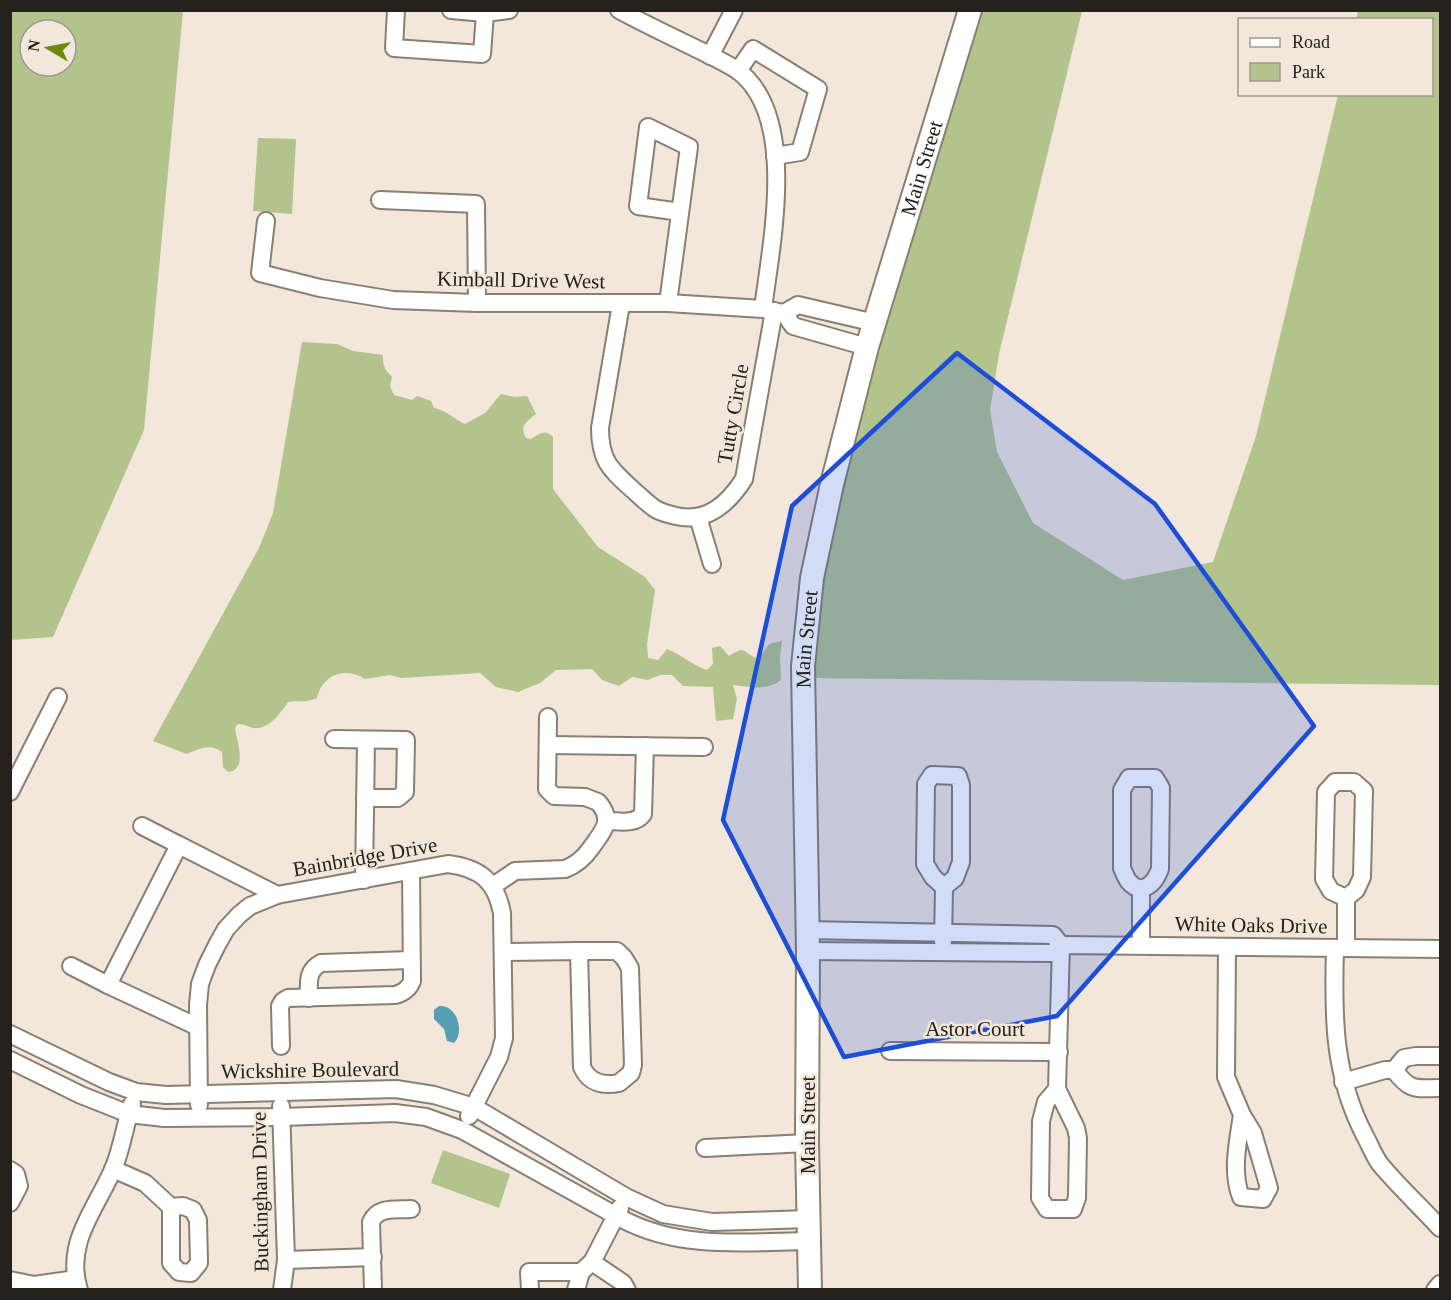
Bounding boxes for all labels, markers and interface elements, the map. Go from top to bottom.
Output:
north arrow [18,18,78,78]
legend [1238,18,1433,96]
text: Road [1292,32,1330,52]
text: N [24,38,43,53]
text: Park [1292,62,1325,82]
street label: Main Street [896,117,948,219]
street label: Kimball Drive West [437,267,605,293]
street label: Tutty Circle [712,362,754,466]
street label: Main Street [791,589,823,689]
street label: Bainbridge Drive [291,832,439,882]
street label: White Oaks Drive [1174,912,1328,938]
street label: Astor Court [925,1017,1025,1041]
street label: Wickshire Boulevard [221,1056,400,1084]
street label: Main Street [796,1076,820,1174]
street label: Buckingham Drive [247,1112,273,1272]

